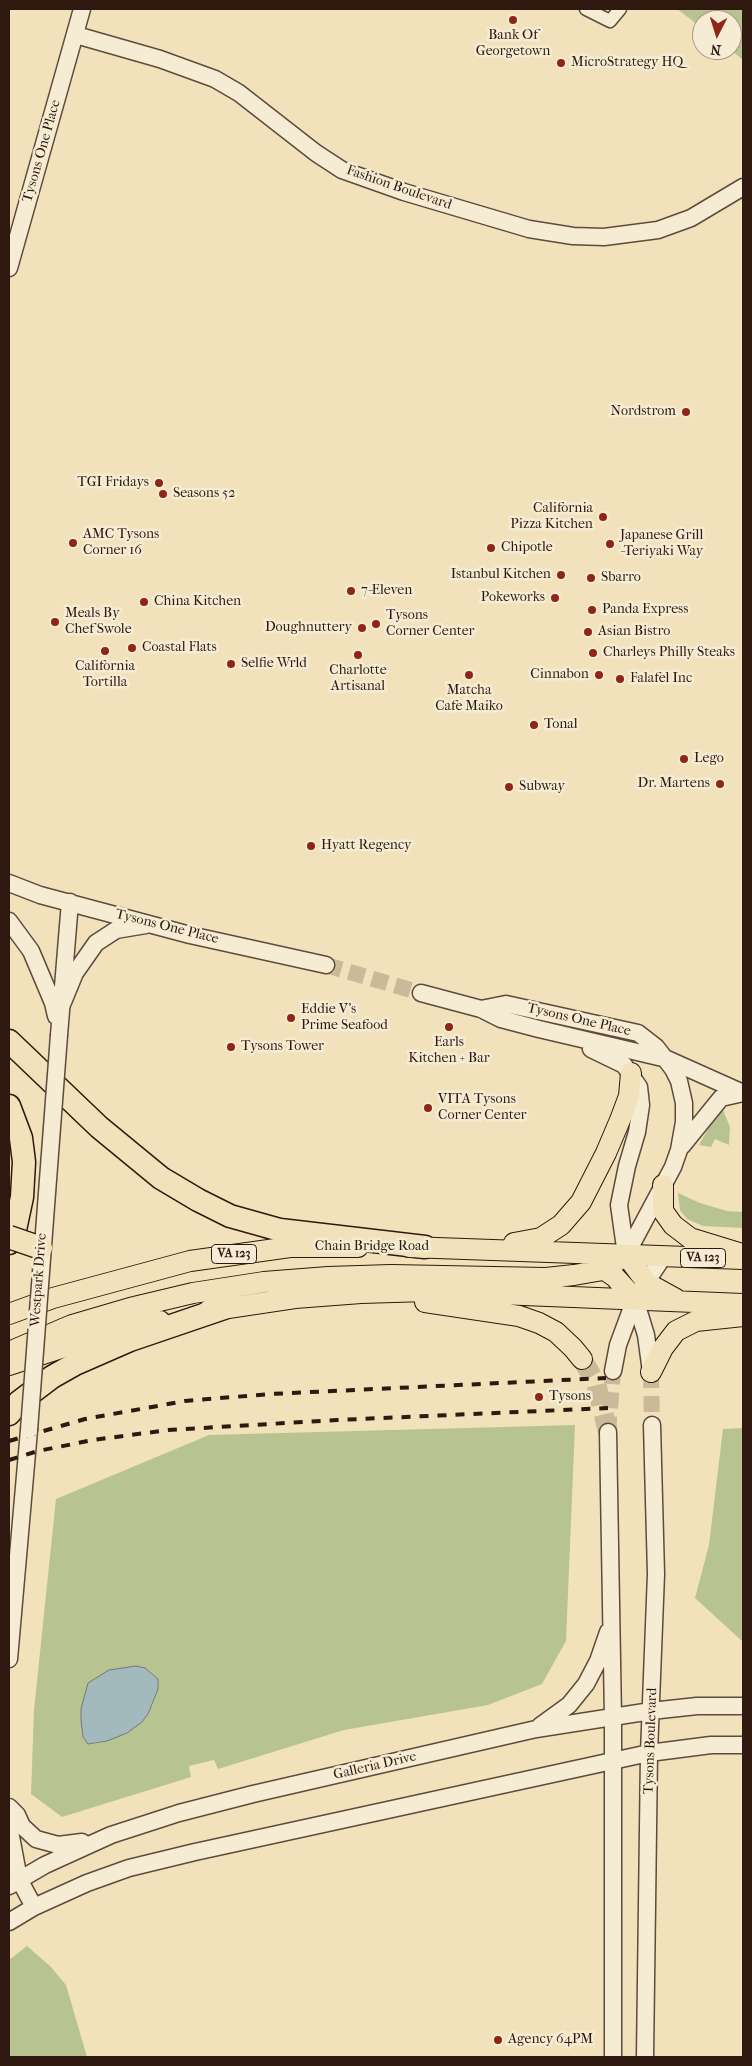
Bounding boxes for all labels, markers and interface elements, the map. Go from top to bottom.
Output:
north arrow [692,10,742,60]
marker: Bank Of Georgetown [507,14,519,26]
place label: Bank Of Georgetown [476,28,550,60]
text: N [710,41,722,58]
place label: MicroStrategy HQ [571,55,683,71]
marker: MicroStrategy HQ [555,57,567,69]
street label: Tysons One Place [19,98,65,204]
street label: Fashion Boulevard [344,162,454,214]
place label: Nordstrom [611,404,676,420]
marker: Nordstrom [680,406,692,418]
place label: TGI Fridays [77,475,149,491]
marker: TGI Fridays [153,477,165,489]
place label: Seasons 52 [173,486,235,502]
marker: Seasons 52 [157,488,169,500]
place label: California Pizza Kitchen [510,501,593,534]
marker: California Pizza Kitchen [597,511,609,523]
place label: AMC Tysons Corner 16 [83,527,159,560]
place label: Japanese Grill -Teriyaki Way [620,528,703,560]
marker: AMC Tysons Corner 16 [67,537,79,549]
marker: Japanese Grill -Teriyaki Way [604,538,616,550]
place label: Chipotle [501,540,553,556]
marker: Chipotle [485,542,497,554]
place label: Istanbul Kitchen [451,567,551,583]
marker: Istanbul Kitchen [555,569,567,581]
place label: Sbarro [601,570,641,586]
marker: Sbarro [585,572,597,584]
place label: 7-Eleven [361,583,412,599]
marker: 7-Eleven [345,585,357,597]
place label: Pokeworks [481,590,545,606]
marker: Pokeworks [549,592,561,604]
place label: China Kitchen [154,594,241,610]
marker: China Kitchen [138,596,150,608]
place label: Panda Express [602,602,688,618]
marker: Panda Express [586,604,598,616]
place label: Meals By Chef Swole [65,606,132,638]
place label: Tysons Corner Center [386,608,475,640]
marker: Meals By Chef Swole [49,616,61,628]
marker: Tysons Corner Center [370,618,382,630]
place label: Doughnuttery [265,620,352,636]
marker: Doughnuttery [356,622,368,634]
place label: Asian Bistro [598,624,670,640]
marker: Asian Bistro [582,626,594,638]
place label: Coastal Flats [142,640,217,656]
marker: Coastal Flats [126,642,138,654]
marker: California Tortilla [99,645,111,657]
place label: Charleys Philly Steaks [603,645,735,661]
marker: Charleys Philly Steaks [587,647,599,659]
marker: Charlotte Artisanal [352,649,364,661]
place label: Selfie Wrld [241,656,307,672]
marker: Selfie Wrld [225,658,237,670]
place label: California Tortilla [75,659,135,692]
place label: Charlotte Artisanal [329,663,387,696]
place label: Cinnabon [530,667,589,683]
marker: Matcha Cafe Maiko [463,669,475,681]
marker: Cinnabon [593,669,605,681]
place label: Falafel Inc [630,671,692,687]
marker: Falafel Inc [614,673,626,685]
place label: Matcha Cafe Maiko [435,683,503,716]
place label: Tonal [544,717,578,733]
marker: Tonal [528,719,540,731]
place label: Lego [694,751,724,767]
marker: Lego [678,753,690,765]
place label: Dr. Martens [638,776,710,792]
marker: Dr. Martens [714,778,726,790]
place label: Subway [519,779,565,795]
marker: Subway [503,781,515,793]
place label: Hyatt Regency [321,838,411,854]
marker: Hyatt Regency [305,840,317,852]
street label: Tysons One Place [114,906,220,948]
street label: Tysons One Place [525,1000,633,1040]
place label: Eddie V's Prime Seafood [301,1002,388,1034]
marker: Eddie V's Prime Seafood [285,1012,297,1024]
marker: Earls Kitchen + Bar [443,1021,455,1033]
place label: Earls Kitchen + Bar [408,1035,490,1068]
place label: Tysons Tower [241,1039,324,1055]
marker: Tysons Tower [225,1041,237,1053]
place label: VITA Tysons Corner Center [438,1092,527,1124]
marker: VITA Tysons Corner Center [422,1102,434,1114]
street label: Westpark Drive [27,1232,51,1328]
street label: Chain Bridge Road [315,1239,429,1255]
road number: VA 123 [212,1244,256,1264]
road number: VA 123 [680,1248,726,1268]
place label: Tysons [549,1389,591,1405]
marker: Tysons [533,1391,545,1403]
street label: Tysons Boulevard [641,1688,661,1794]
street label: Galleria Drive [332,1748,418,1784]
place label: Agency 64PM [508,2032,593,2048]
marker: Agency 64PM [492,2034,504,2046]

